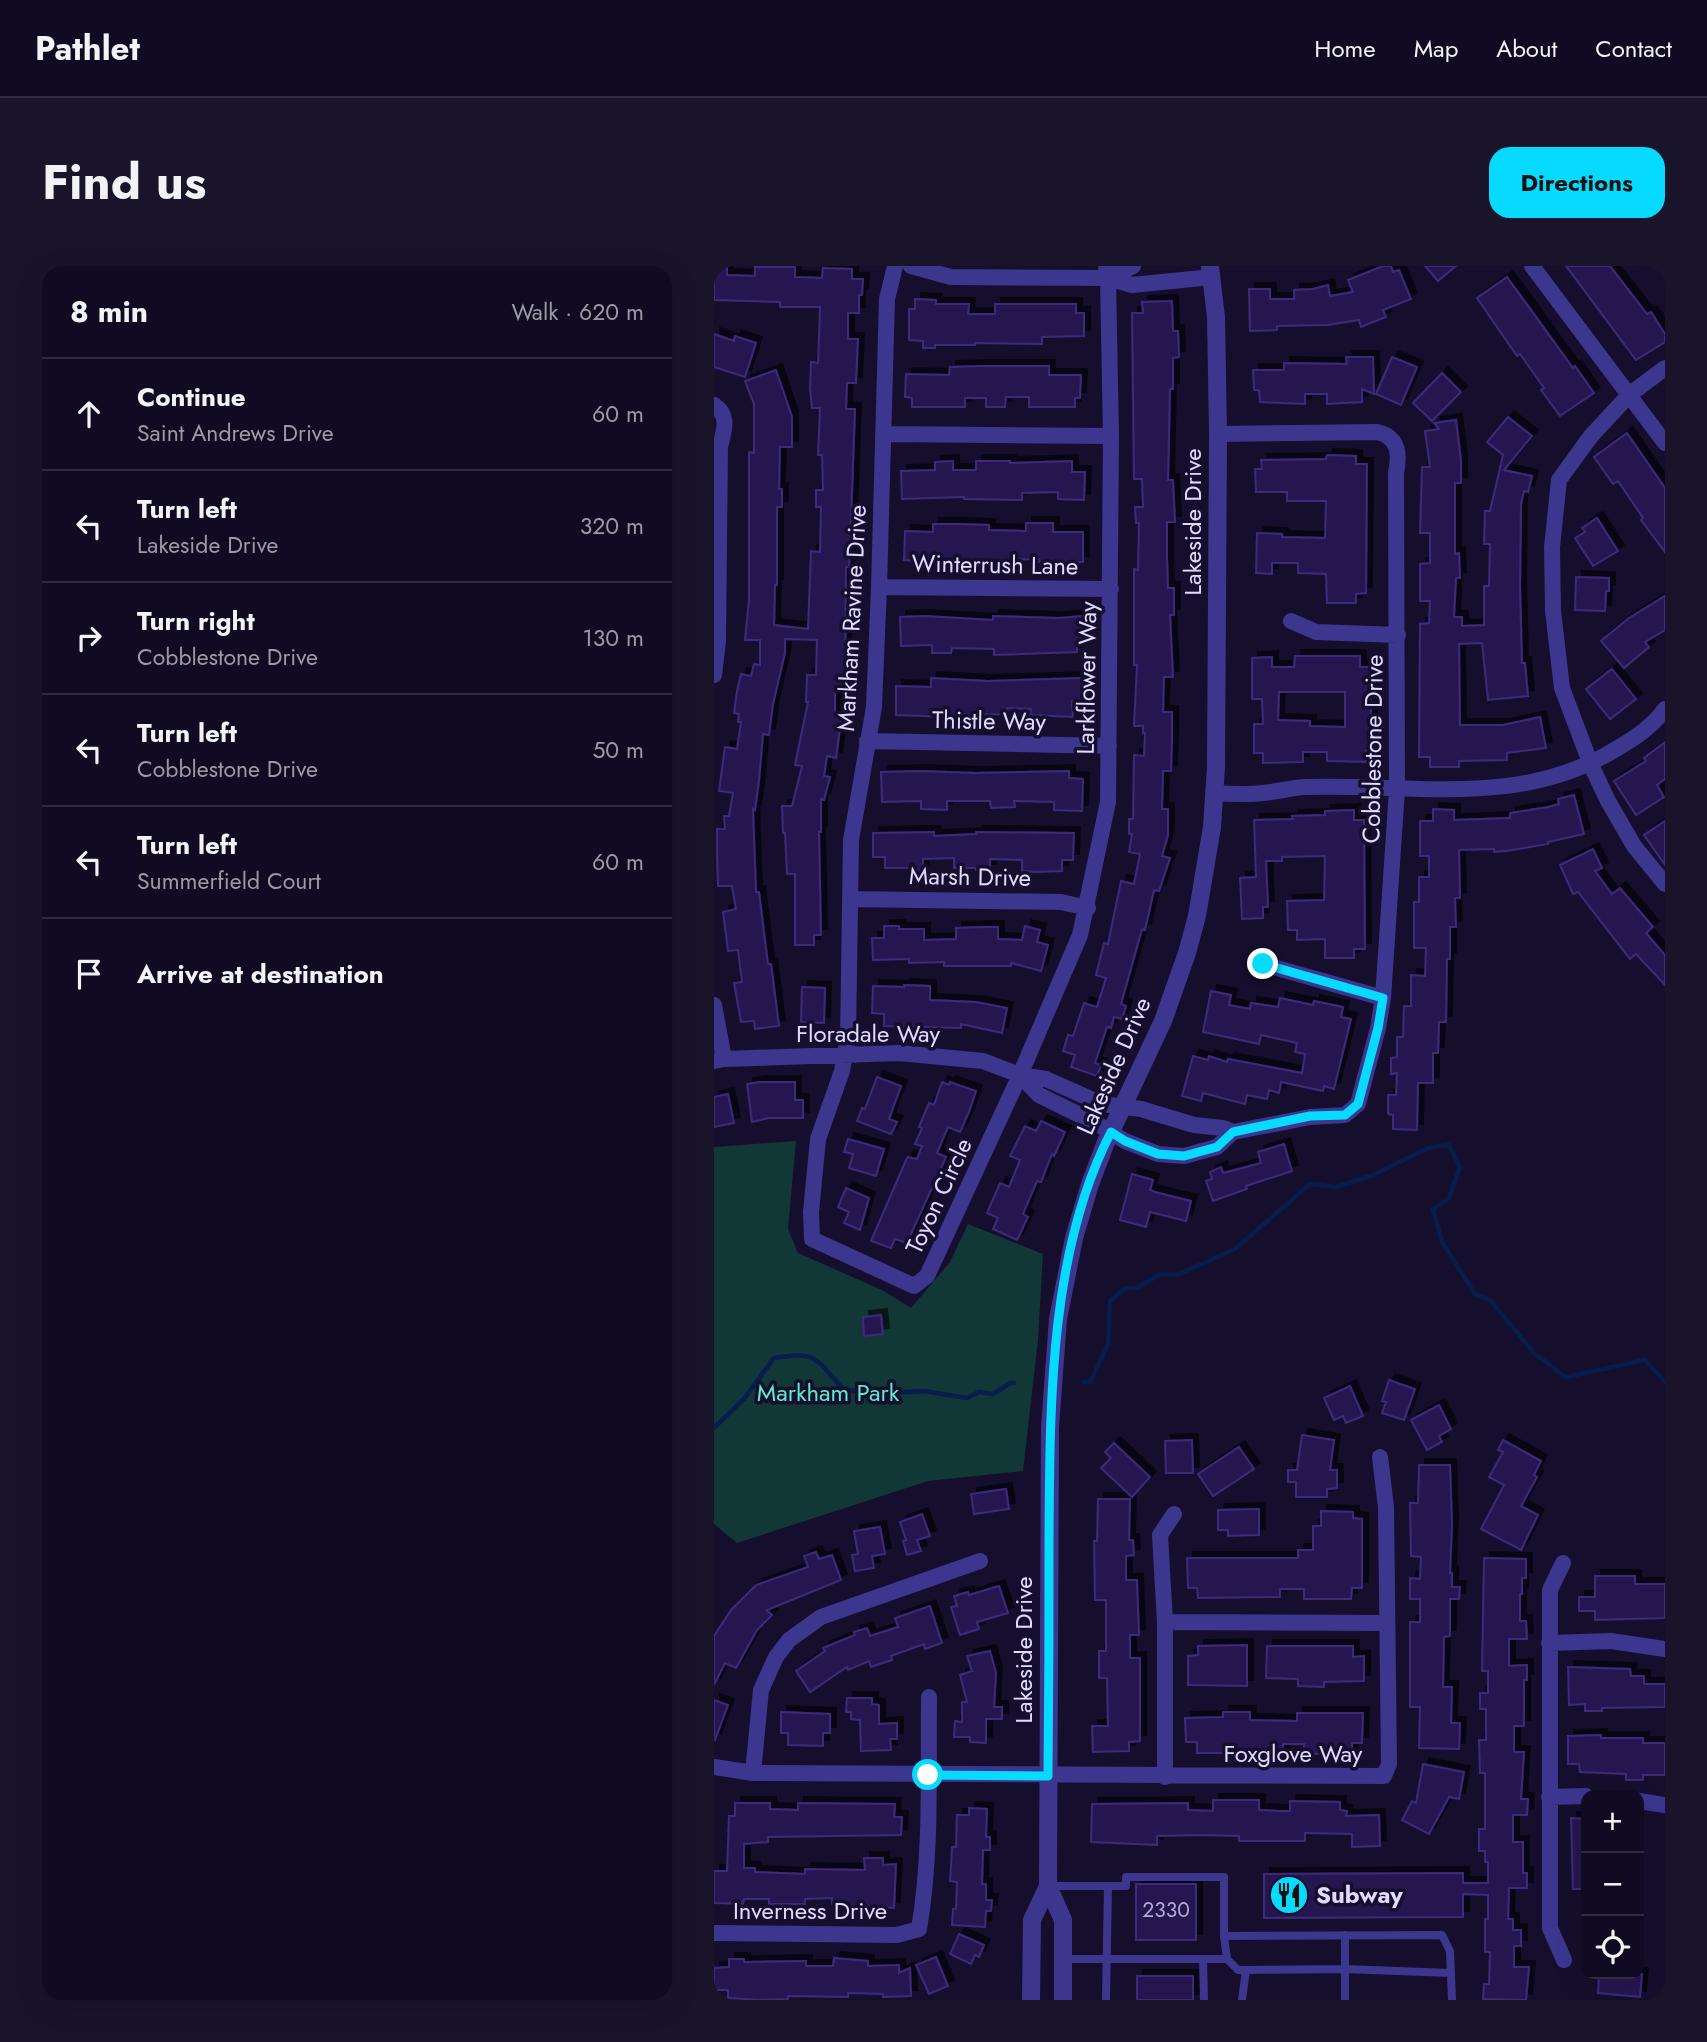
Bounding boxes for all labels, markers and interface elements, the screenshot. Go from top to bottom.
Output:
text: Pathlet [35,25,140,72]
text: Home [1314,31,1376,66]
text: Map [1414,31,1458,66]
text: About [1496,31,1557,66]
text: Contact [1595,31,1672,66]
text: Find us [42,147,206,217]
button: Directions [1489,147,1665,218]
text: 8 min [70,290,148,333]
text: Walk · 620 m [511,295,644,329]
text: Continue [137,378,246,416]
icon: ahead [70,395,108,433]
text: 60 m [592,397,644,431]
text: Saint Andrews Drive [137,416,334,450]
street label: Lakeside Drive [1175,448,1210,596]
text: Turn left [137,490,237,528]
street label: Markham Ravine Drive [828,504,875,732]
icon: left [70,507,108,545]
text: 320 m [580,509,644,543]
text: Lakeside Drive [137,528,278,562]
street label: Winterrush Lane [911,546,1079,583]
street label: Larkflower Way [1068,601,1105,755]
text: Turn right [137,602,255,640]
icon: right [70,619,108,657]
text: 130 m [582,621,644,655]
text: Cobblestone Drive [137,640,318,674]
street label: Cobblestone Drive [1353,654,1392,844]
street label: Thistle Way [932,702,1047,739]
text: Turn left [137,714,237,752]
icon: left [70,731,108,769]
text: 50 m [592,733,644,767]
text: Cobblestone Drive [137,752,318,786]
text: Turn left [137,826,237,864]
icon: left [70,843,108,881]
text: 60 m [592,845,644,879]
street label: Marsh Drive [909,858,1031,895]
text: Summerfield Court [137,864,321,898]
route end [1247,948,1278,979]
icon: arrive [70,955,108,993]
text: Arrive at destination [137,955,384,993]
street label: Lakeside Drive [1068,991,1160,1140]
street label: Floradale Way [796,1016,940,1051]
street label: Toyon Circle [896,1132,981,1260]
park label: Markham Park [757,1375,900,1410]
street label: Lakeside Drive [1006,1576,1041,1724]
street label: Foxglove Way [1224,1736,1363,1771]
route start [912,1759,943,1790]
map controls [1581,1790,1644,1979]
button: + [1581,1790,1644,1853]
button: − [1581,1853,1644,1916]
restaurant icon: Subway [1268,1874,1310,1916]
place label: Subway [1316,1877,1403,1912]
street label: Inverness Drive [733,1893,887,1928]
house number: 2330 [1142,1895,1190,1925]
button: locate [1581,1916,1644,1979]

